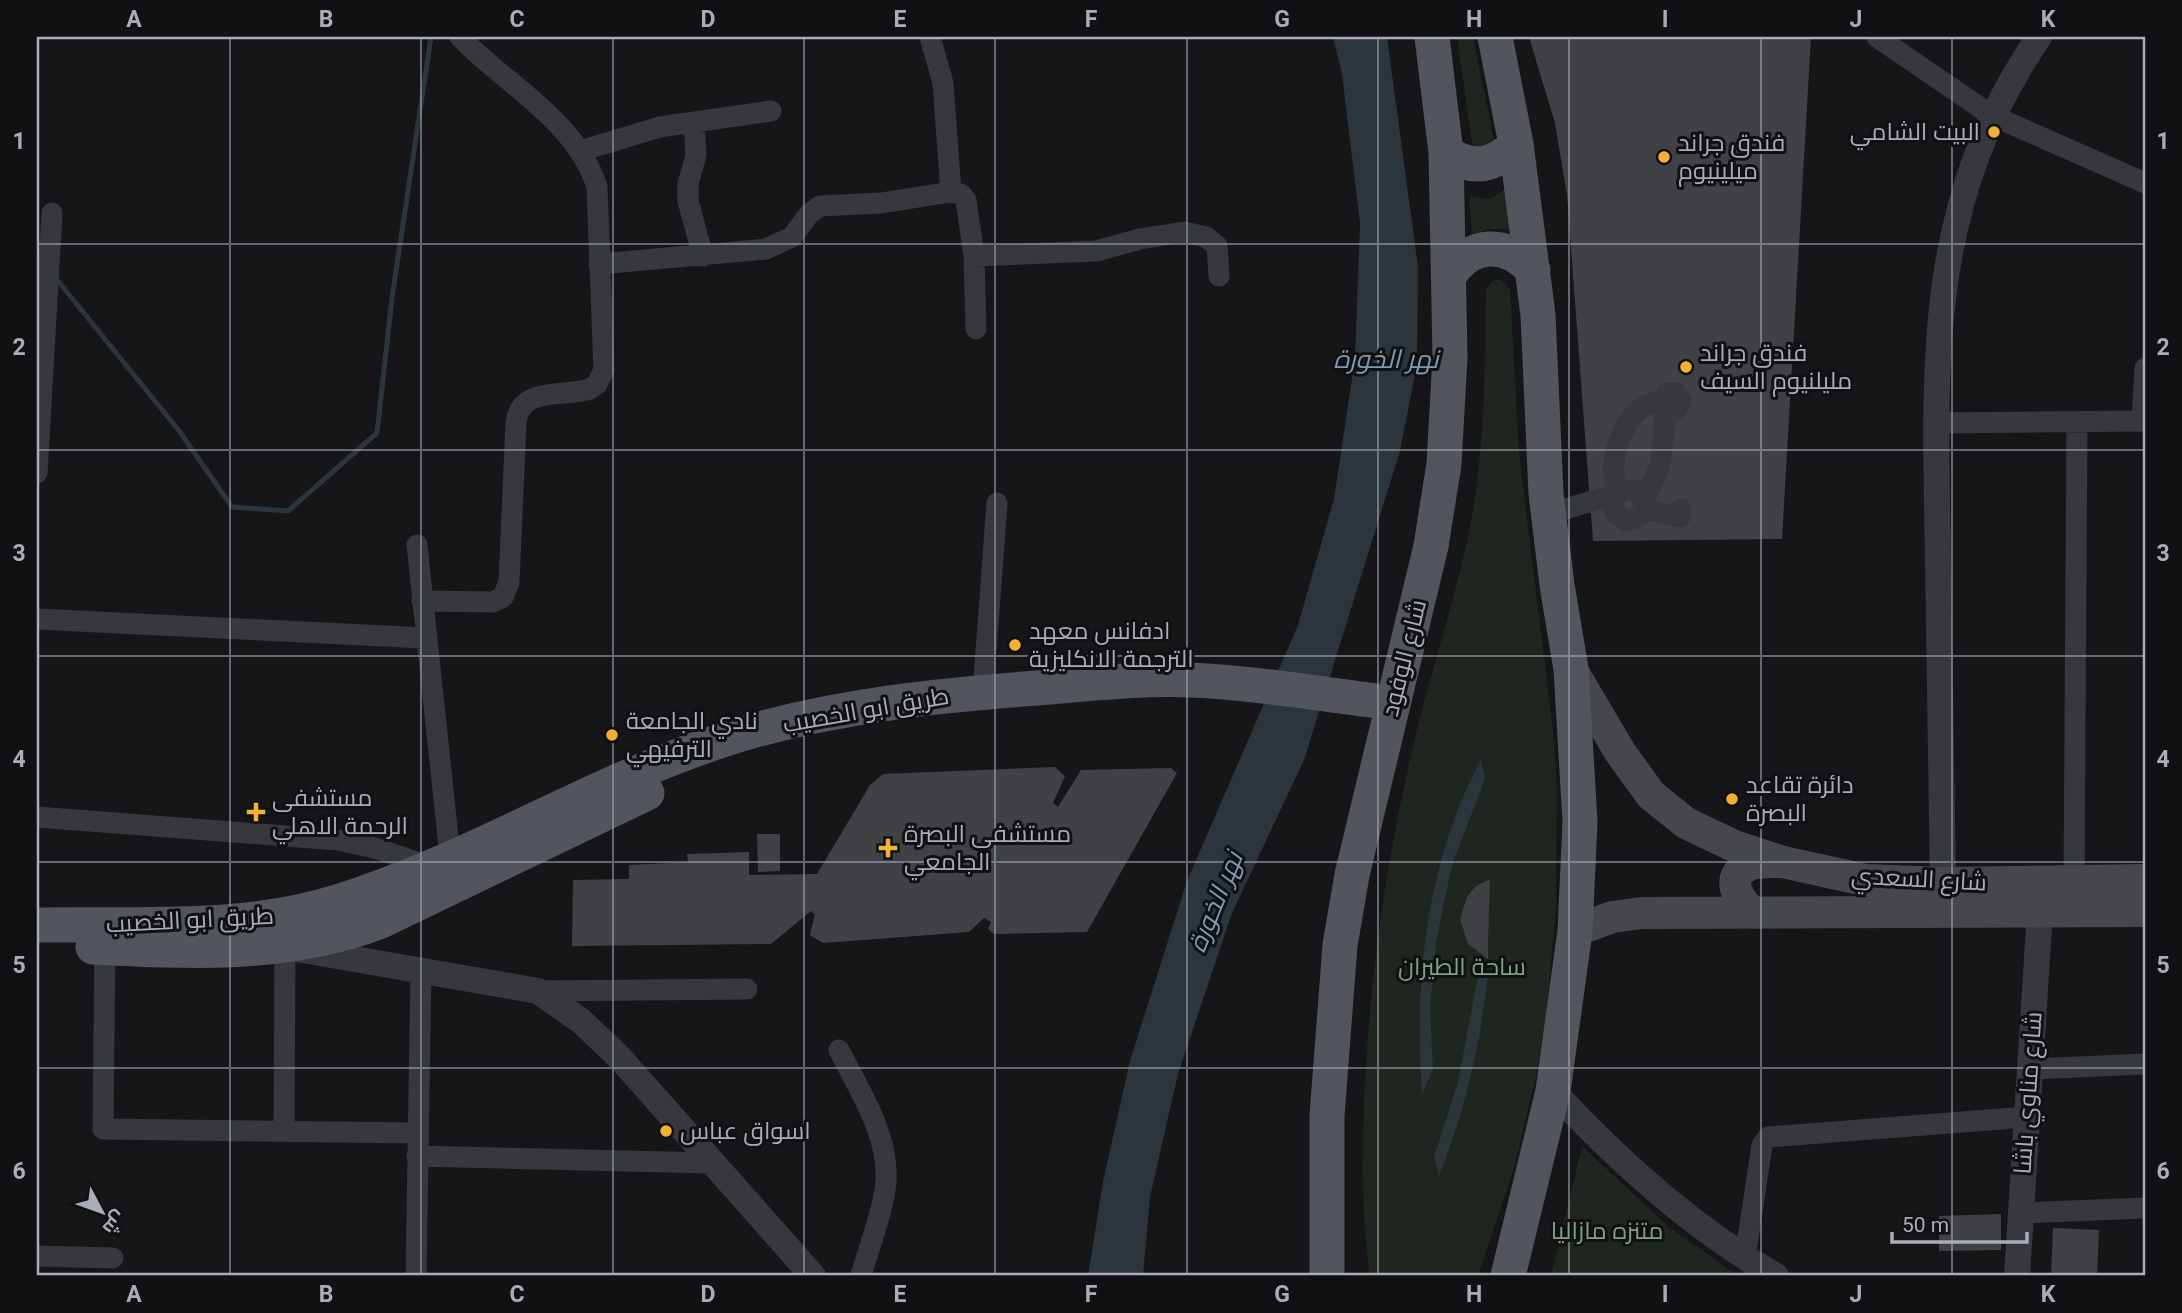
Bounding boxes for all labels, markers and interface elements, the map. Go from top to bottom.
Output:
text: A [126,6,142,33]
text: B [319,6,333,33]
text: C [509,6,525,33]
text: D [701,6,715,33]
text: E [894,6,907,33]
text: F [1085,6,1098,33]
text: G [1274,6,1290,33]
text: H [1466,6,1482,33]
text: I [1662,6,1668,33]
text: J [1850,6,1862,33]
text: K [2041,6,2056,33]
place label: البيت الشامي [1850,118,1980,151]
marker: البيت الشامي [1986,124,2002,140]
text: 1 [12,128,26,155]
text: 1 [2156,128,2170,155]
place label: فندق جراند ميلينيوم [1678,129,1785,187]
marker: فندق جراند ميلينيوم [1656,149,1672,165]
text: 2 [12,334,26,361]
text: 2 [2156,334,2170,361]
place label: فندق جراند مليلنيوم السيف [1700,339,1852,397]
water label: نهر الخورة [1333,344,1442,375]
marker: فندق جراند مليلنيوم السيف [1678,359,1694,375]
text: 3 [12,540,26,567]
text: 3 [2156,540,2170,567]
street label: شارع الوفود [1376,597,1434,720]
place label: ادفانس معهد الترجمة الانكليزية [1029,617,1194,673]
marker: ادفانس معهد الترجمة الانكليزية [1007,637,1023,653]
street label: طريق ابو الخصيب [781,682,951,739]
place label: نادي الجامعة الترفيهي [626,707,758,768]
marker: نادي الجامعة الترفيهي [604,727,620,743]
text: 4 [12,746,26,773]
text: 4 [2156,746,2170,773]
place label: دائرة تقاعد البصرة [1746,771,1854,827]
place label: مستشفى الرحمة الاهلي [272,784,408,845]
marker: دائرة تقاعد البصرة [1724,791,1740,807]
marker: مستشفى الرحمة الاهلي [246,802,266,822]
place label: مستشفى البصرة الجامعي [904,820,1071,881]
marker: مستشفى البصرة الجامعي [878,838,898,858]
water label: نهر الخورة [1181,845,1251,957]
street label: شارع السعدي [1850,861,1988,901]
street label: طريق ابو الخصيب [105,902,275,939]
text: 5 [12,952,26,979]
text: 5 [2156,952,2170,979]
park label: ساحة الطيران [1398,953,1526,981]
street label: شارع مناوي باشا [2008,1011,2052,1176]
place label: اسواق عباس [680,1117,811,1146]
marker: اسواق عباس [658,1123,674,1139]
text: 6 [12,1158,26,1185]
text: 6 [2156,1158,2170,1185]
north arrow [66,1176,136,1246]
scale bar [1892,1201,2026,1245]
text: ش [98,1206,131,1240]
text: 50 m [1902,1213,1949,1237]
park label: متنزه مازاليا [1551,1217,1663,1245]
text: A [126,1281,142,1308]
text: B [319,1281,333,1308]
text: C [509,1281,525,1308]
text: D [701,1281,715,1308]
text: E [894,1281,907,1308]
text: F [1085,1281,1098,1308]
text: G [1274,1281,1290,1308]
text: H [1466,1281,1482,1308]
text: I [1662,1281,1668,1308]
text: J [1850,1281,1862,1308]
text: K [2041,1281,2056,1308]

